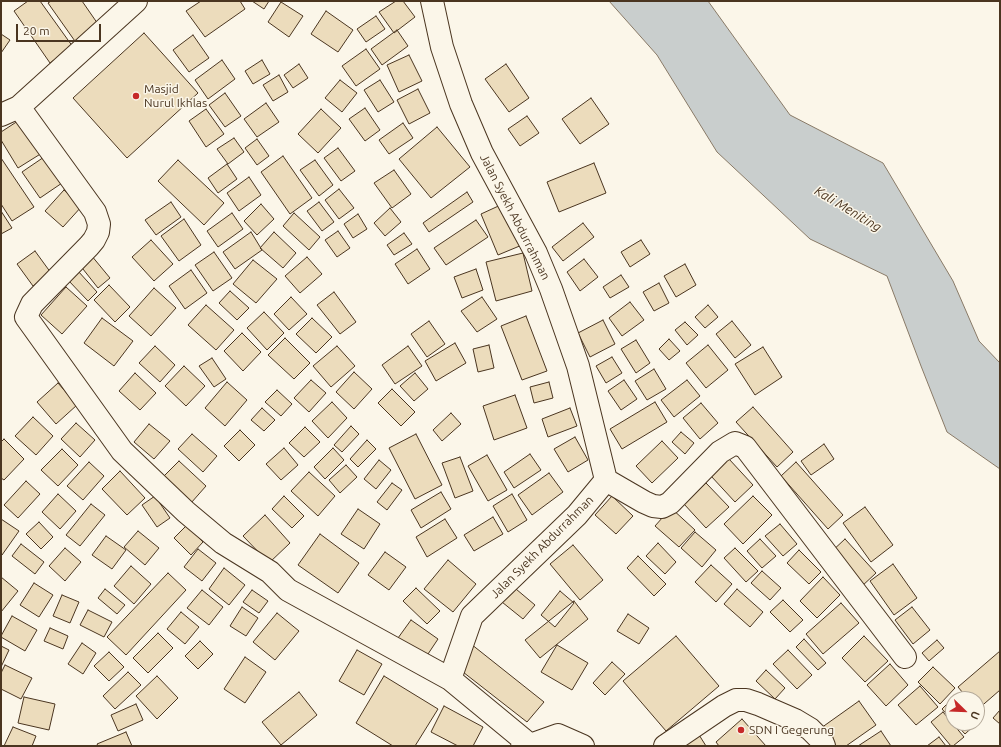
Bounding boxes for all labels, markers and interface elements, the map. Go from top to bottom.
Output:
scale bar [18,16,103,42]
text: 20 m [23,24,50,37]
place label: Masjid Nurul Ikhlas [144,82,207,110]
marker: Masjid Nurul Ikhlas [131,91,141,101]
street label: Jalan Syekh Abdurrahman [477,152,553,282]
water label: Kali Meniting [812,183,884,235]
street label: Jalan Syekh Abdurrahman [488,493,596,601]
north arrow [945,691,985,731]
text: U [968,709,982,721]
place label: SDN I Gegerung [749,723,834,737]
marker: SDN I Gegerung [736,725,746,735]

